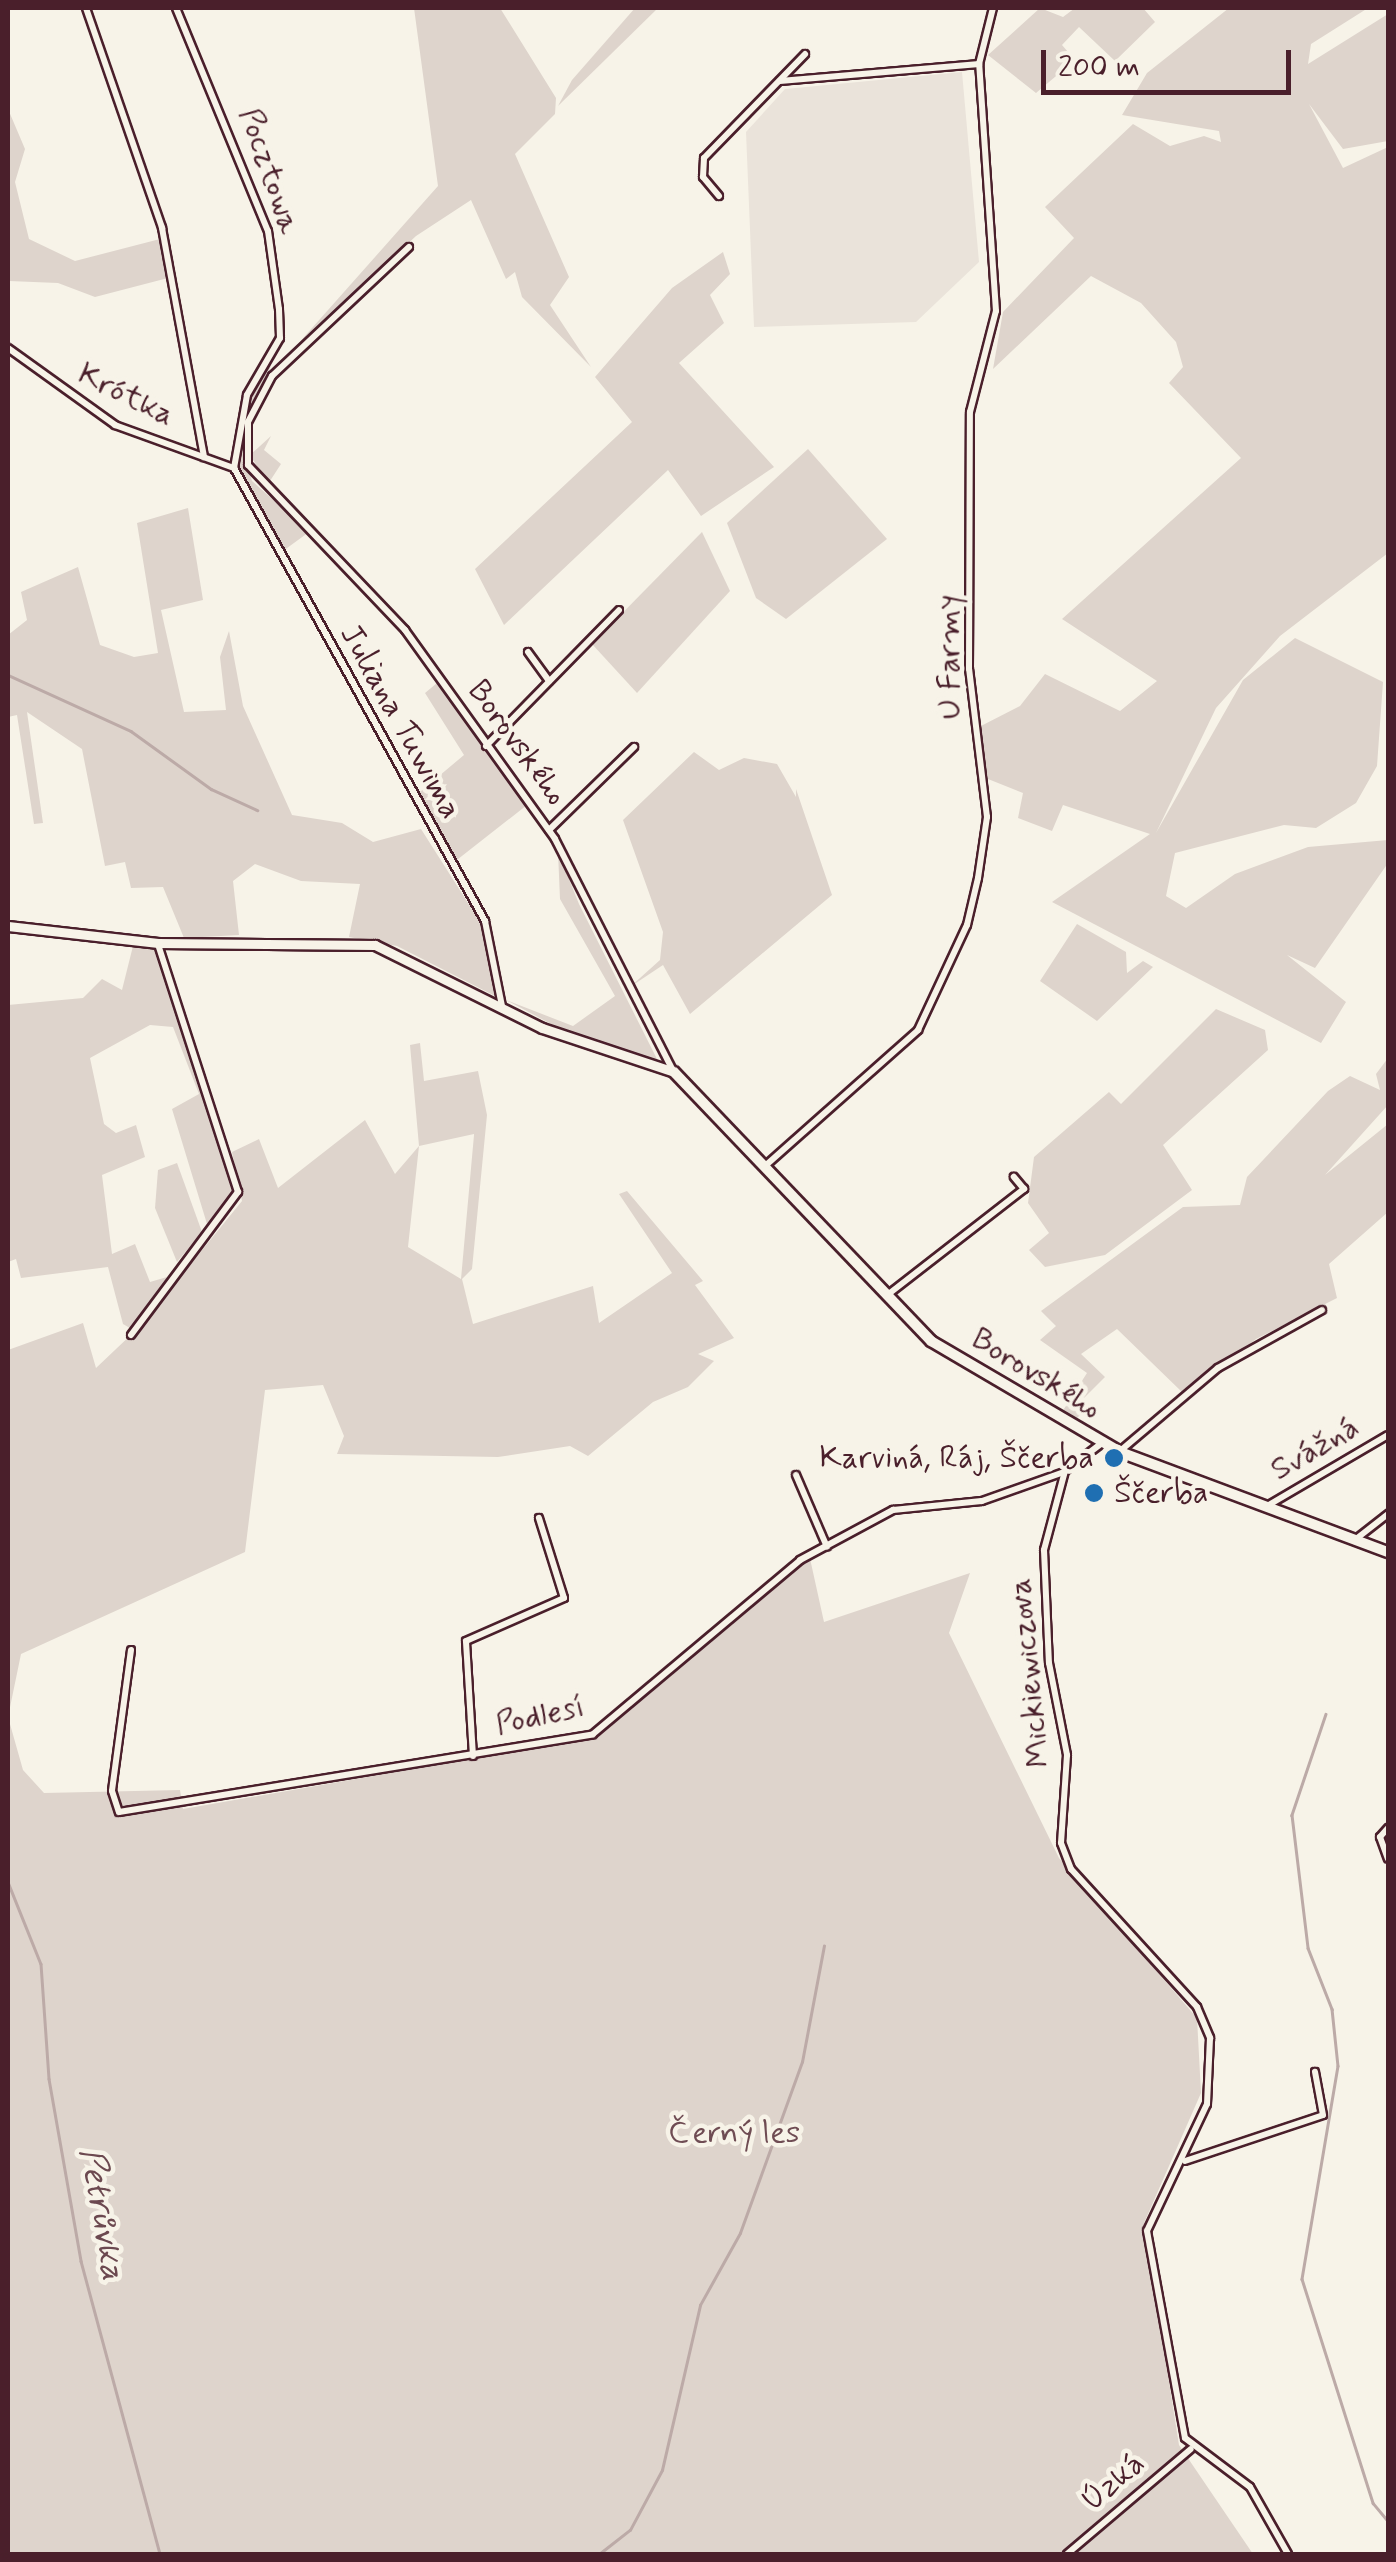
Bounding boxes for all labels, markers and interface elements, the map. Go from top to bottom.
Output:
scale bar [1046,30,1296,92]
text: 200 m [1058,48,1140,87]
street label: Pocztowa [230,103,308,239]
street label: Krótka [71,355,181,435]
street label: U Farmy [930,594,970,720]
street label: Juliana Tuwima [330,617,470,827]
street label: Borovského [459,673,575,813]
street label: Borovského [964,1320,1108,1428]
street label: Svážná [1264,1408,1366,1490]
place label: Karviná, Ráj, Ščerba [819,1439,1094,1477]
marker: Karviná, Ráj, Ščerba [1103,1447,1125,1469]
place label: Ščerba [1114,1474,1208,1512]
marker: Ščerba [1083,1482,1105,1504]
street label: Mickiewiczova [1001,1576,1059,1770]
street label: Podlesí [492,1688,588,1744]
park label: Černý les [668,2114,800,2152]
water label: Petrůvka [70,2145,134,2283]
street label: Úzká [1073,2445,1153,2521]

